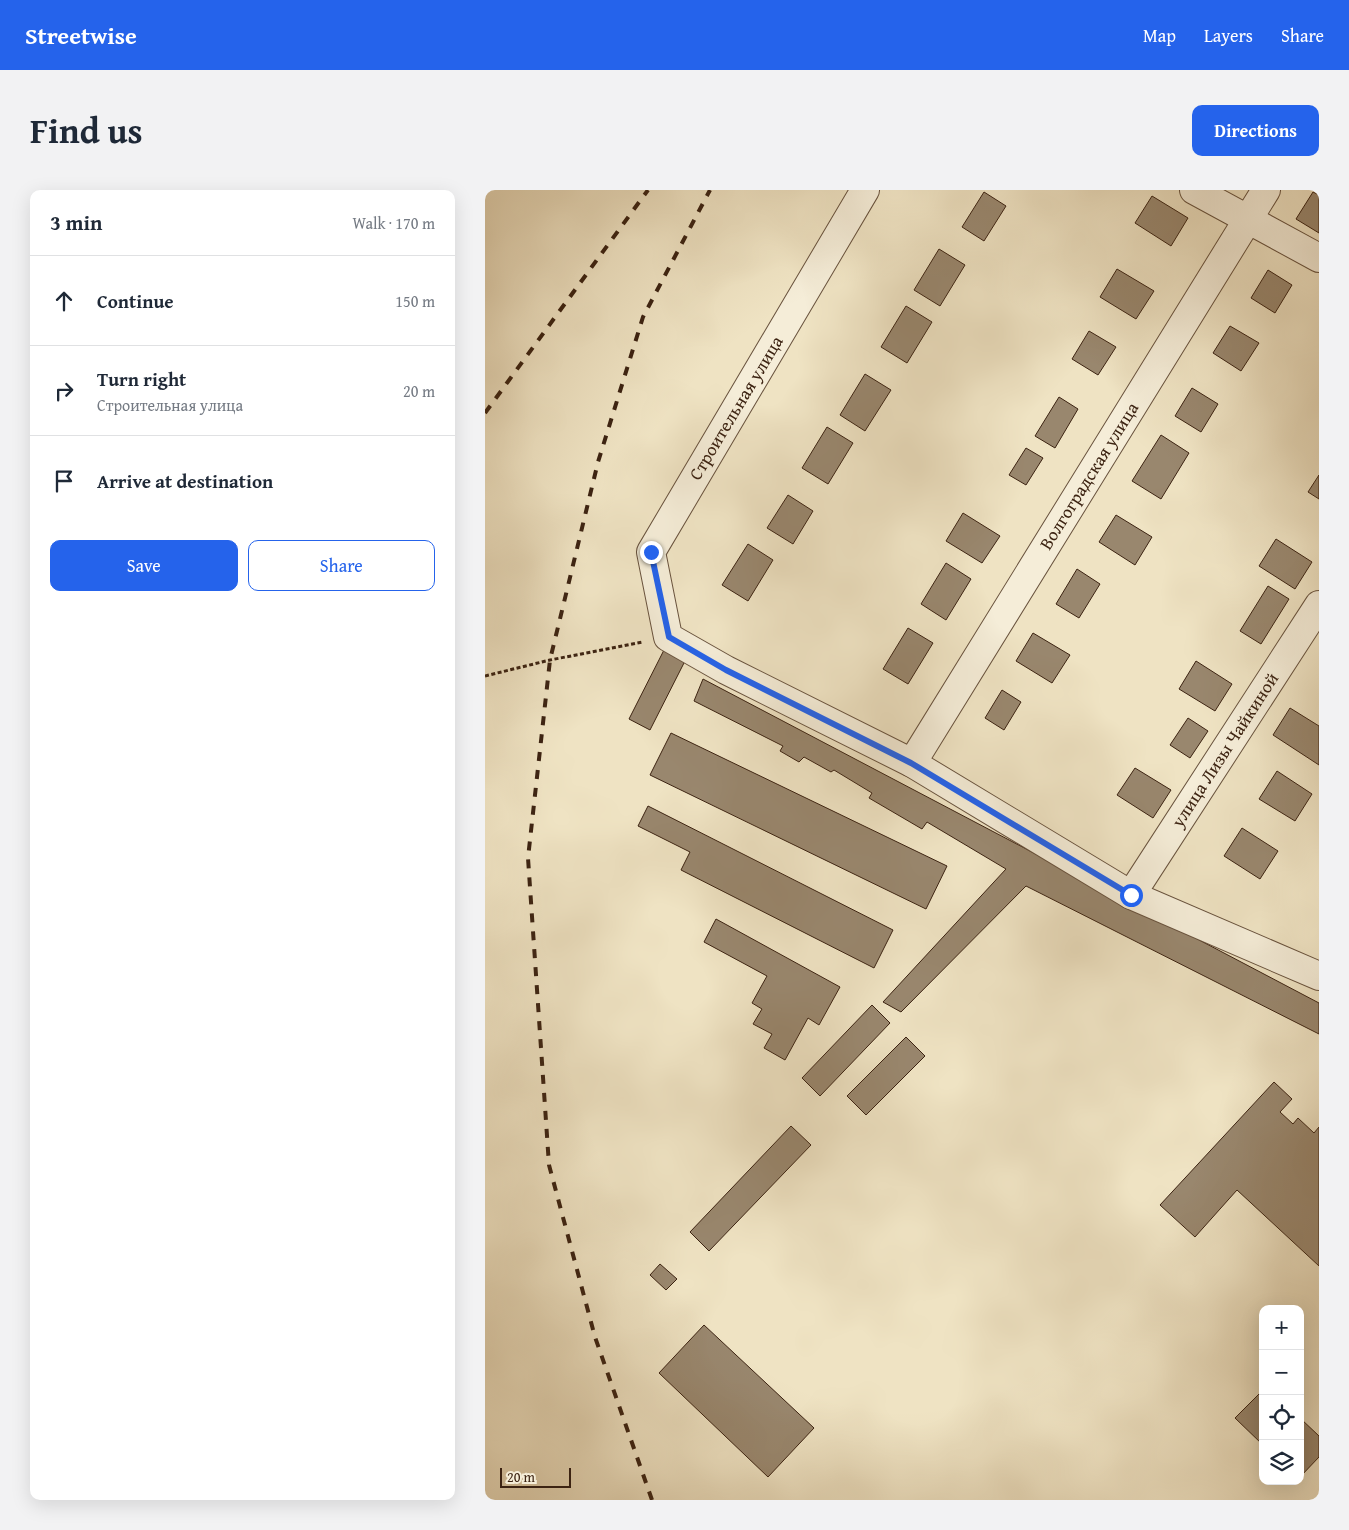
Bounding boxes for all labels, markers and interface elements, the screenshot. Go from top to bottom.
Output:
text: Streetwise [25,18,137,53]
text: Map [1143,22,1176,49]
text: Layers [1204,22,1253,49]
text: Share [1281,22,1324,49]
text: Find us [30,105,143,156]
button: Directions [1192,105,1319,156]
text: 3 min [50,207,102,238]
text: Walk · 170 m [352,211,435,235]
icon: ahead [50,287,78,315]
text: Continue [97,287,174,315]
text: 150 m [395,289,435,313]
street label: Строительная улица [682,330,790,485]
text: Turn right [97,365,186,393]
icon: right [50,377,78,405]
text: 20 m [403,379,435,403]
text: Строительная улица [97,393,243,417]
street label: Волгоградская улица [1032,396,1145,555]
icon: arrive [50,467,78,495]
text: Arrive at destination [97,467,273,495]
button: Save [50,540,238,591]
button: Share [248,540,435,591]
route end [640,541,663,564]
street label: улица Лизы Чайкиной [1164,667,1285,833]
route start [1120,884,1143,907]
map controls [1259,1305,1304,1485]
button: + [1259,1305,1304,1350]
button: − [1259,1350,1304,1395]
button: locate [1259,1395,1304,1440]
button: layers [1259,1440,1304,1485]
scale bar [500,1465,571,1488]
text: 20 m [507,1467,535,1487]

